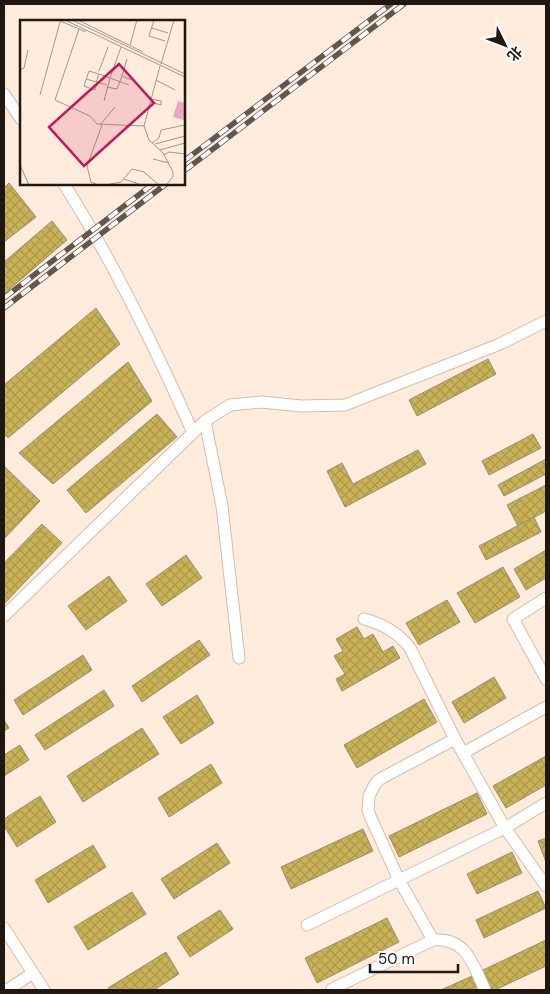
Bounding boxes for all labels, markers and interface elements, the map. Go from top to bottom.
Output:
inset map [20,20,185,185]
north arrow [480,20,530,70]
text: 北 [503,42,526,65]
scale bar [370,942,458,974]
text: 50 m [378,949,415,969]

